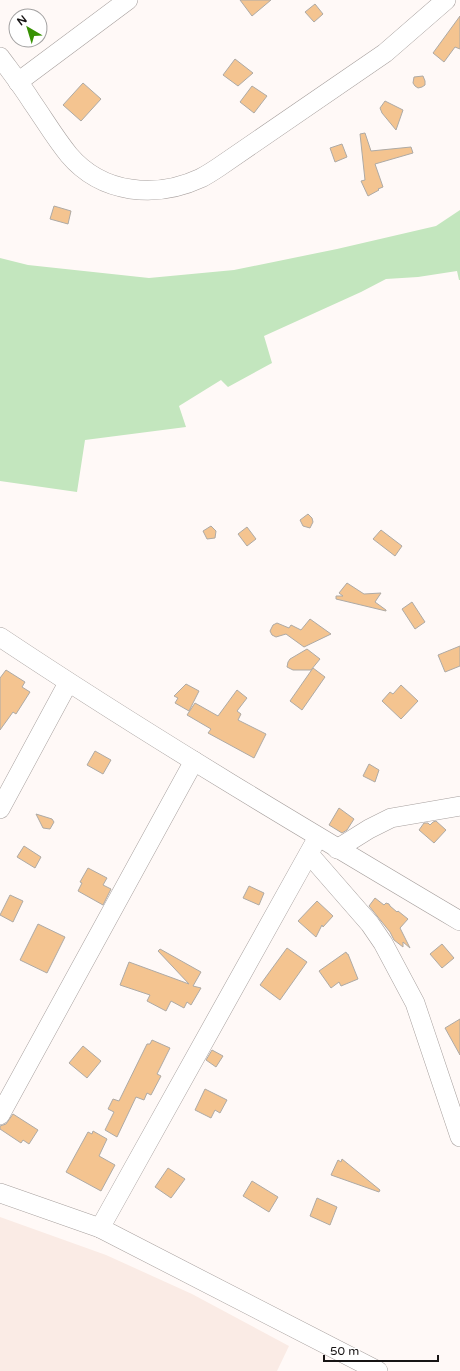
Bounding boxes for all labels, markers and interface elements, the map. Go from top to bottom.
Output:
north arrow [8,8,48,48]
text: N [15,13,30,28]
scale bar [324,1337,438,1363]
text: 50 m [330,1344,359,1358]

